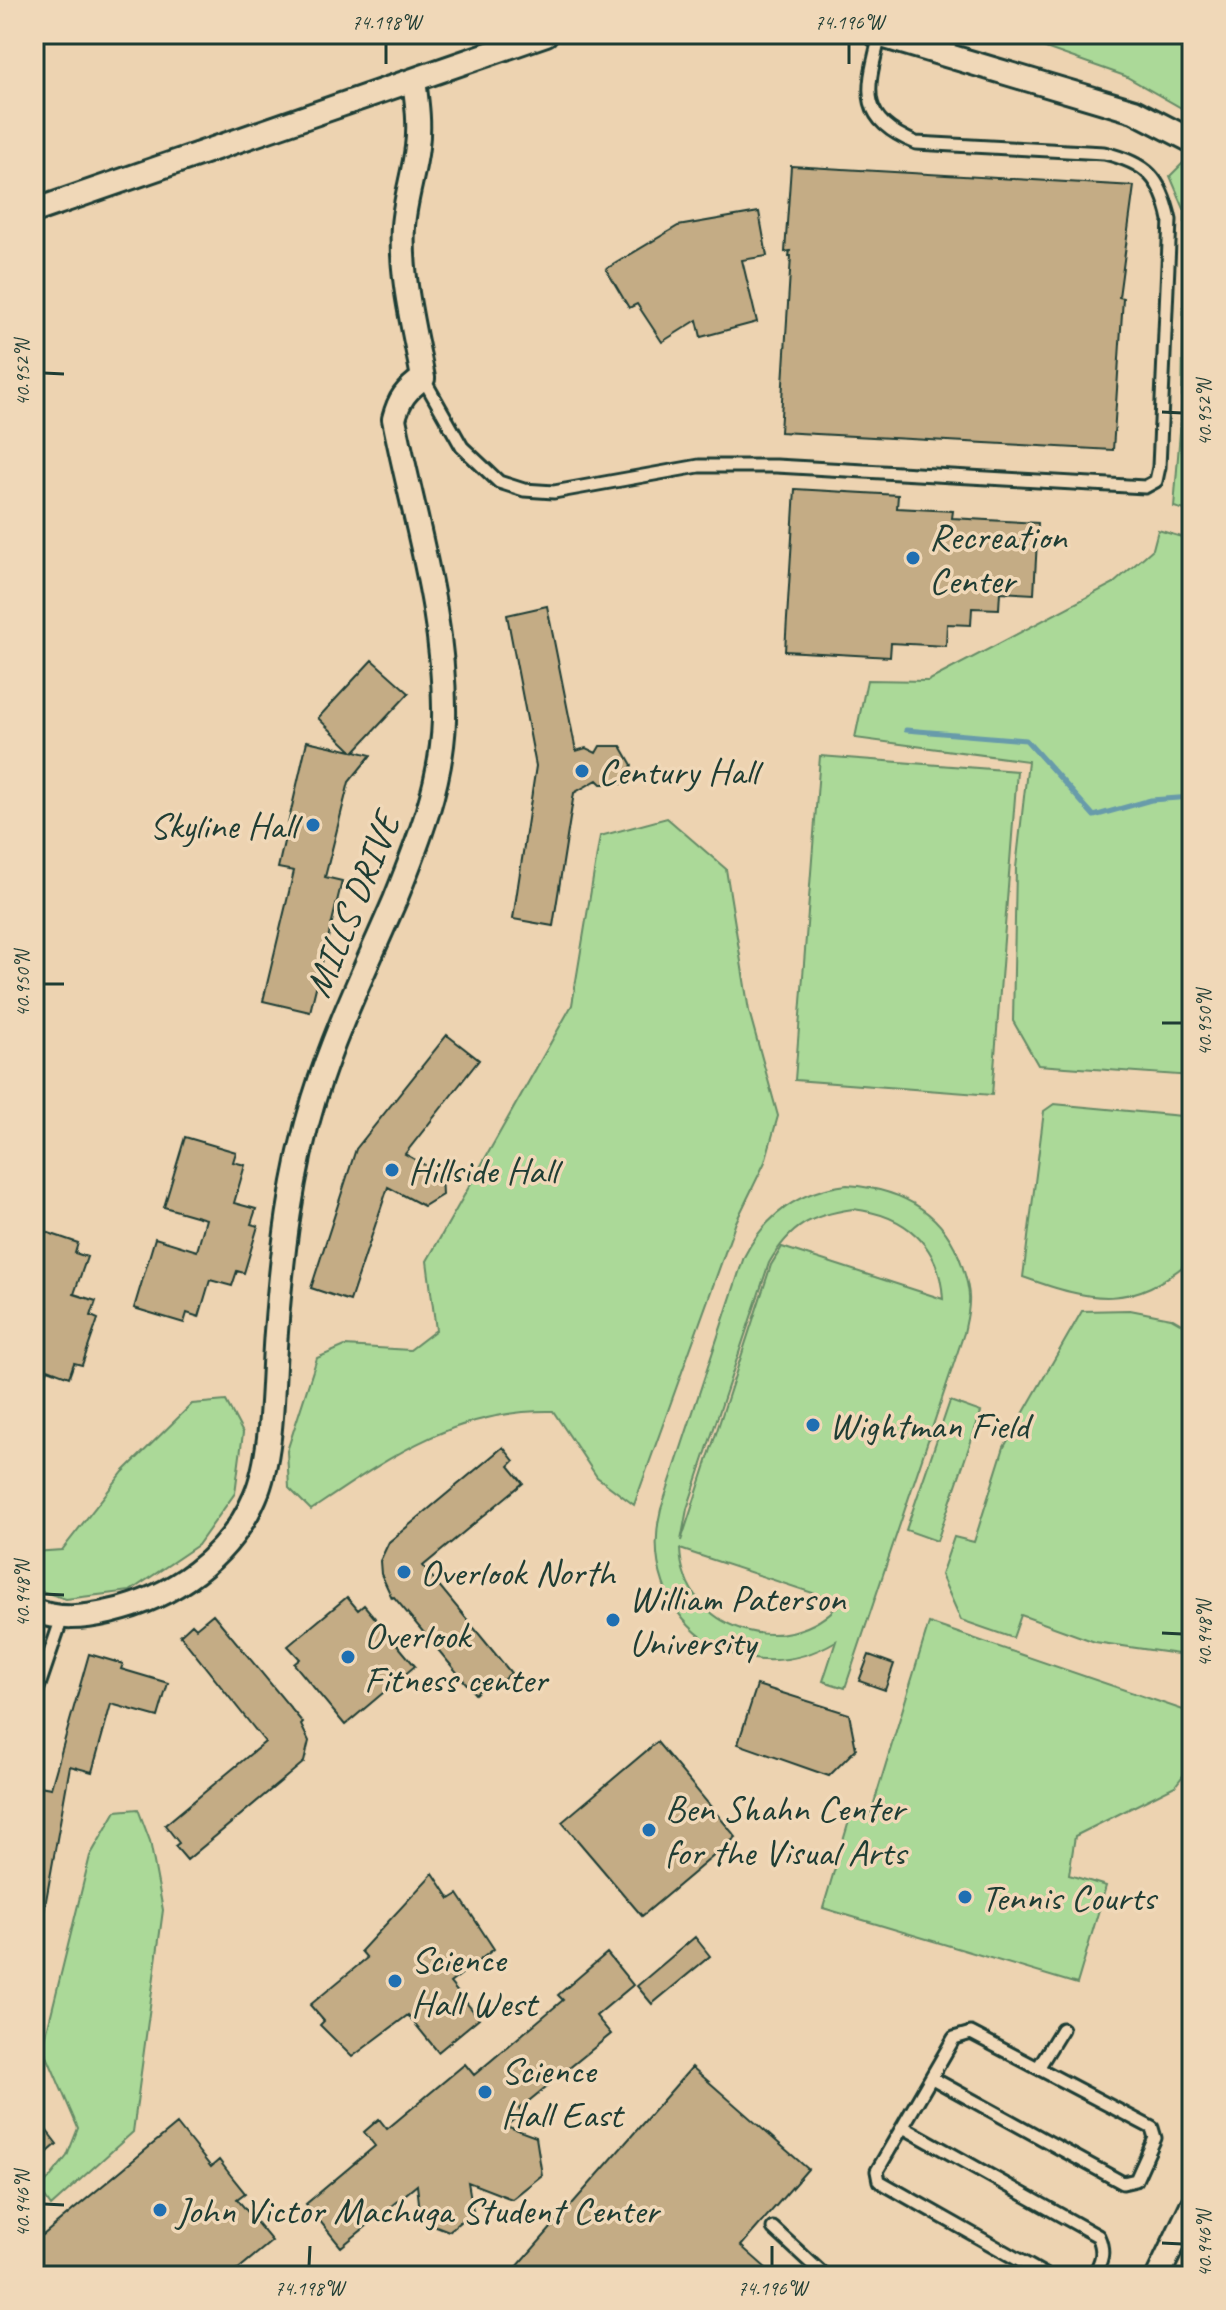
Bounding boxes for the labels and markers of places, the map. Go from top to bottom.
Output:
place label: Recreation Center [929,513,1069,604]
marker: Recreation Center [904,549,922,567]
place label: Century Hall [598,748,764,795]
marker: Century Hall [573,762,591,780]
place label: Skyline Hall [149,802,304,849]
marker: Skyline Hall [304,816,322,834]
place label: Hillside Hall [408,1147,564,1194]
marker: Hillside Hall [383,1161,401,1179]
place label: Wightman Field [829,1402,1035,1449]
marker: Wightman Field [804,1416,822,1434]
place label: Overlook North [420,1549,617,1596]
marker: Overlook North [395,1563,413,1581]
place label: William Paterson University [629,1575,847,1666]
marker: William Paterson University [604,1611,622,1629]
place label: Overlook Fitness center [364,1612,550,1703]
marker: Overlook Fitness center [339,1648,357,1666]
place label: Ben Shahn Center for the Visual Arts [665,1785,909,1876]
marker: Ben Shahn Center for the Visual Arts [640,1821,658,1839]
place label: Tennis Courts [981,1874,1158,1921]
marker: Tennis Courts [956,1888,974,1906]
place label: Science Hall West [411,1936,540,2027]
marker: Science Hall West [386,1972,404,1990]
place label: Science Hall East [501,2047,625,2138]
marker: Science Hall East [476,2083,494,2101]
place label: John Victor Machuga Student Center [174,2187,662,2234]
marker: John Victor Machuga Student Center [151,2201,169,2219]

